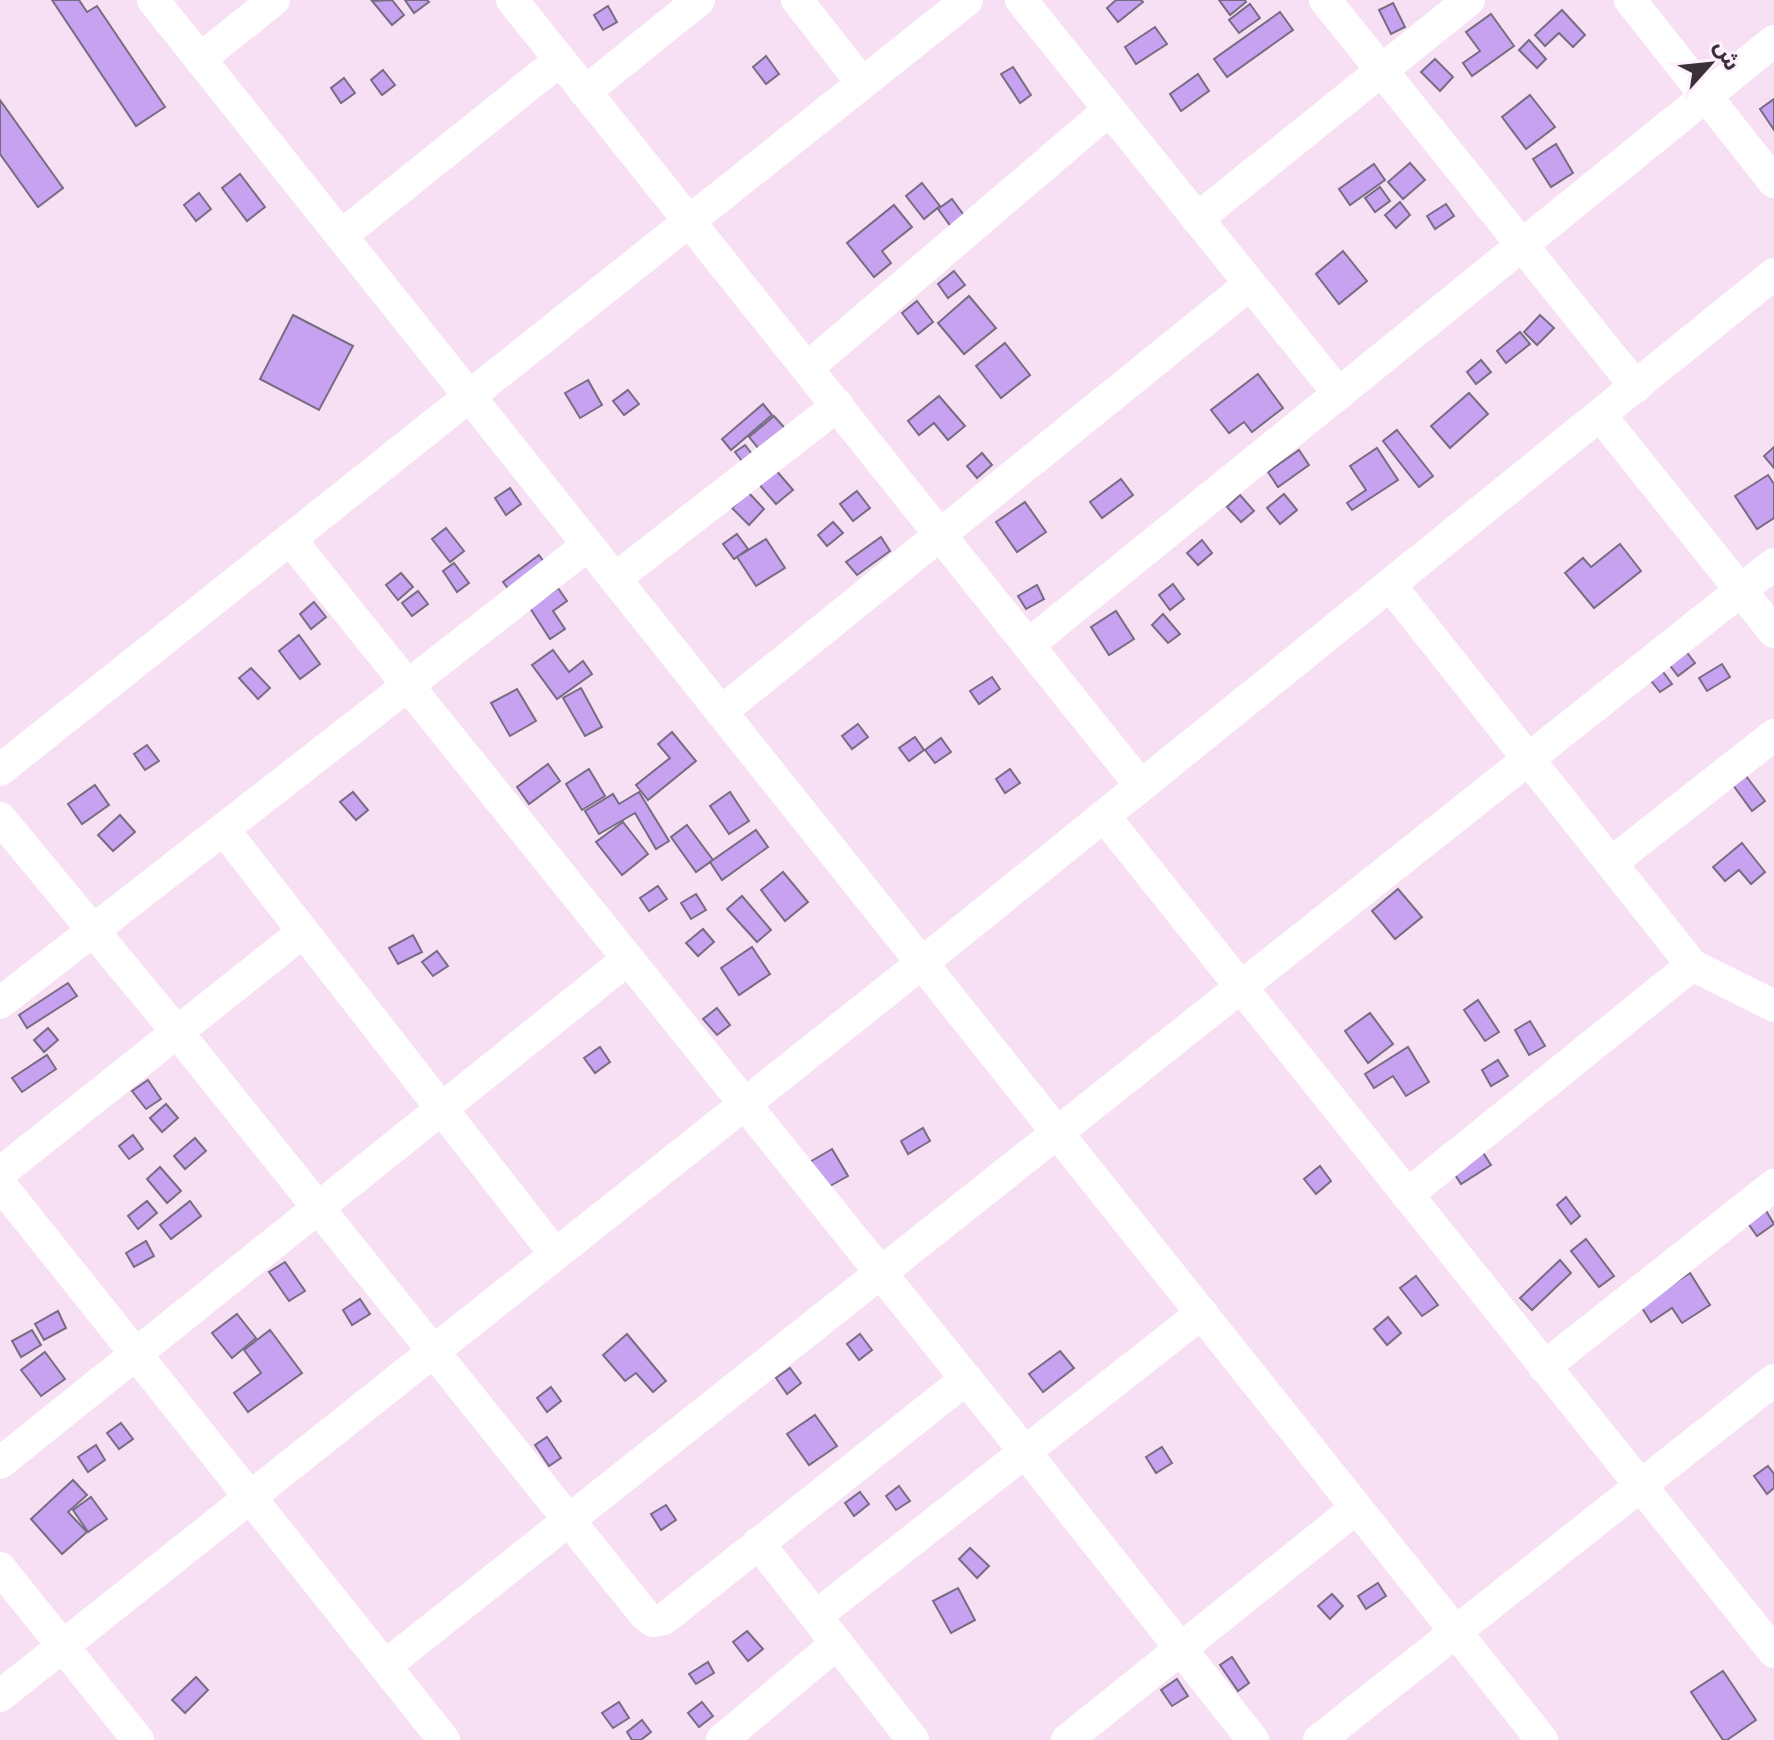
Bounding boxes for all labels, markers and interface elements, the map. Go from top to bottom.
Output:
north arrow [1670,24,1750,104]
text: ش [1709,35,1747,74]

